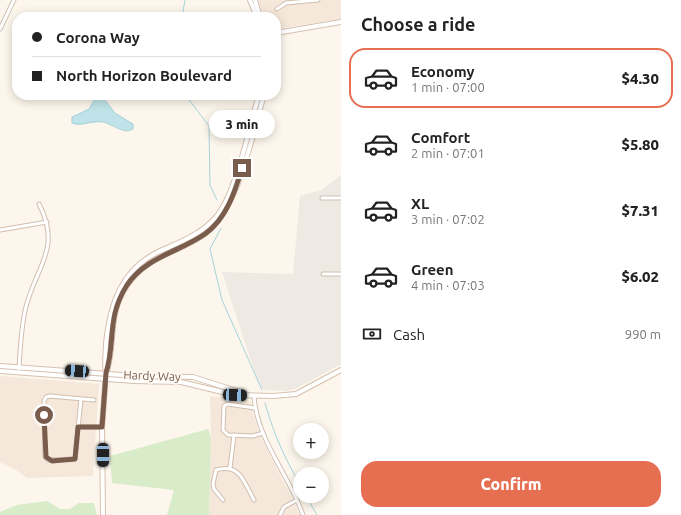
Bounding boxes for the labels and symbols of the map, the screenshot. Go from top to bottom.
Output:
callout: 3 min [209,110,275,138]
route end [233,159,251,177]
car [65,364,89,378]
street label: Hardy Way [123,368,181,383]
car [223,389,247,401]
route start [35,406,53,424]
car [97,443,109,467]

